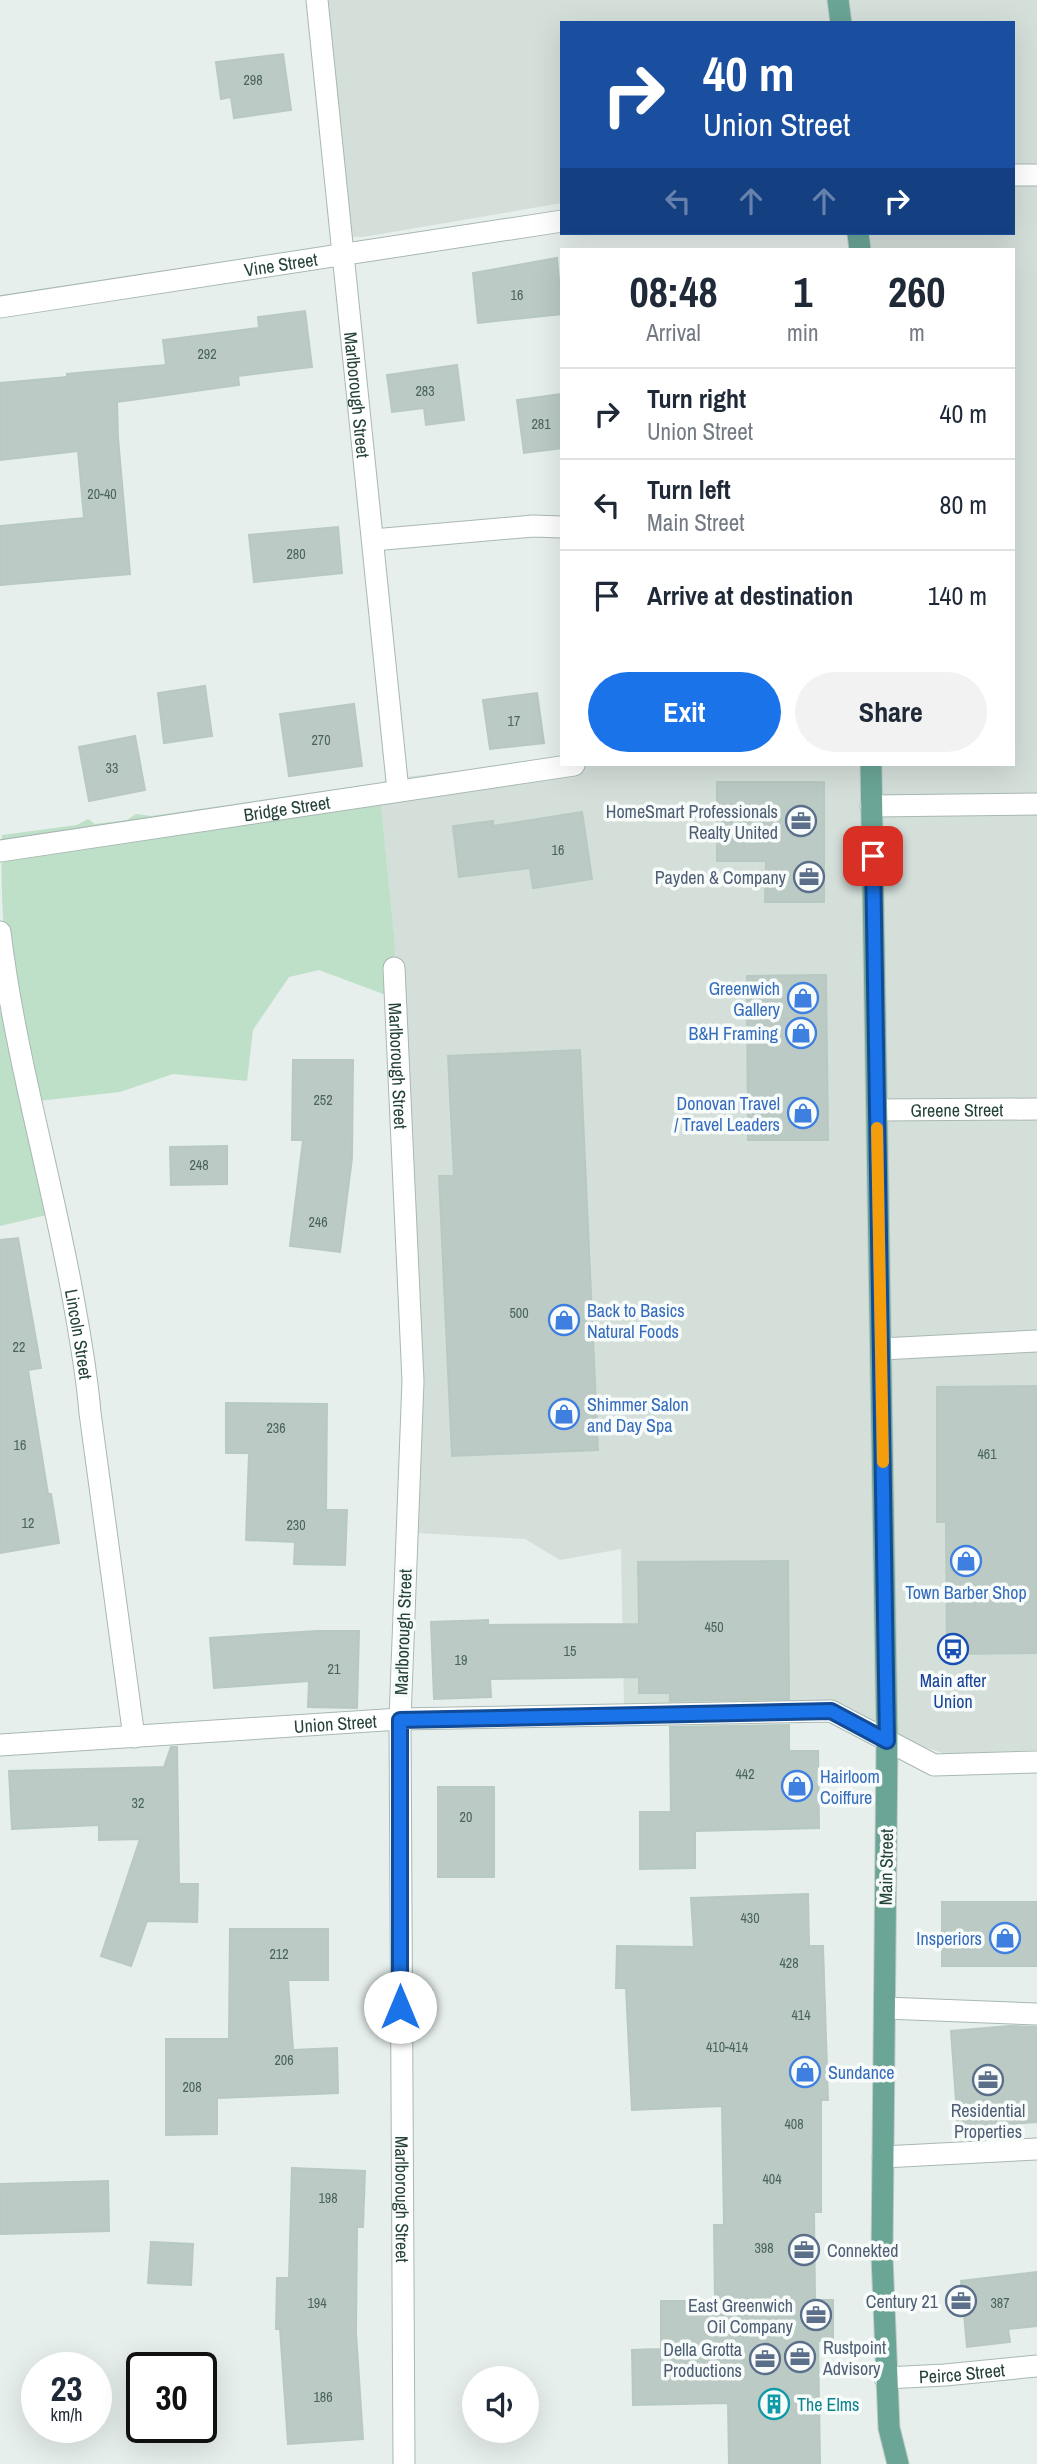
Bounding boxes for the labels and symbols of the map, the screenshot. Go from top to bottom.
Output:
house number: 298 [243,71,263,89]
street label: Vine Street [242,246,319,282]
house number: 16 [511,286,523,304]
street label: Marlborough Street [339,331,376,459]
house number: 292 [197,345,217,363]
house number: 283 [415,382,435,400]
house number: 281 [531,415,551,433]
house number: 20-40 [87,485,117,503]
house number: 280 [286,545,306,563]
house number: 17 [508,712,520,730]
house number: 270 [311,731,331,749]
house number: 33 [106,759,118,777]
street label: Bridge Street [242,789,332,827]
place label: HomeSmart Professionals Realty United [606,799,778,845]
office icon: HomeSmart Professionals Realty United [784,804,818,838]
pin [843,826,903,886]
house number: 16 [552,841,564,859]
office icon: Payden & Company [792,860,826,894]
place label: Payden & Company [655,865,787,890]
place label: Greenwich Gallery [709,976,781,1022]
shop icon: Greenwich Gallery [786,981,820,1015]
street label: Marlborough Street [383,1002,414,1130]
shop icon: B&H Framing [784,1016,818,1050]
place label: B&H Framing [689,1021,779,1046]
house number: 252 [313,1091,333,1109]
place label: Donovan Travel / Travel Leaders [674,1091,780,1137]
shop icon: Donovan Travel / Travel Leaders [786,1096,820,1130]
street label: Greene Street [911,1097,1003,1122]
house number: 248 [189,1156,209,1174]
house number: 246 [308,1213,328,1231]
street label: Lincoln Street [59,1287,99,1381]
place label: Back to Basics Natural Foods [587,1298,685,1344]
shop icon: Back to Basics Natural Foods [547,1303,581,1337]
house number: 500 [509,1304,529,1322]
house number: 22 [13,1338,25,1356]
place label: Shimmer Salon and Day Spa [587,1392,689,1438]
shop icon: Shimmer Salon and Day Spa [547,1397,581,1431]
house number: 236 [266,1419,286,1437]
house number: 16 [14,1436,26,1454]
house number: 461 [977,1445,997,1463]
house number: 12 [22,1514,34,1532]
house number: 230 [286,1516,306,1534]
shop icon: Town Barber Shop [949,1544,983,1578]
street label: Marlborough Street [388,1568,418,1696]
place label: Town Barber Shop [905,1580,1027,1605]
house number: 450 [704,1618,724,1636]
bus stop icon: Main after Union [936,1632,970,1666]
house number: 15 [564,1642,576,1660]
house number: 19 [455,1651,467,1669]
house number: 21 [328,1660,341,1678]
place label: Main after Union [920,1668,986,1714]
street label: Union Street [293,1708,378,1738]
place label: Hairloom Coiffure [820,1764,880,1810]
house number: 442 [735,1765,755,1783]
shop icon: Hairloom Coiffure [780,1769,814,1803]
house number: 32 [132,1794,144,1812]
house number: 20 [460,1808,472,1826]
street label: Main Street [873,1829,899,1905]
house number: 430 [740,1909,760,1927]
shop icon: Insperiors [988,1921,1022,1955]
place label: Insperiors [916,1926,982,1951]
house number: 212 [269,1945,289,1963]
house number: 428 [779,1954,799,1972]
position arrow [363,1970,437,2044]
house number: 414 [791,2006,811,2024]
house number: 410-414 [706,2038,749,2056]
house number: 206 [274,2051,294,2069]
shop icon: Sundance [788,2055,822,2089]
place label: Sundance [828,2060,894,2085]
office icon: Residential Properties [971,2063,1005,2097]
house number: 208 [182,2078,202,2096]
place label: Residential Properties [951,2098,1025,2144]
house number: 408 [784,2115,804,2133]
street label: Marlborough Street [390,2136,415,2263]
house number: 404 [762,2170,782,2188]
house number: 198 [318,2189,338,2207]
office icon: Connekted [787,2233,821,2267]
place label: Connekted [827,2238,898,2263]
house number: 398 [754,2239,774,2257]
office icon: Century 21 [944,2284,978,2318]
place label: Century 21 [866,2289,939,2314]
place label: East Greenwich Oil Company [688,2293,794,2339]
house number: 194 [307,2294,327,2312]
house number: 387 [990,2294,1010,2312]
office icon: East Greenwich Oil Company [799,2298,833,2332]
place label: Rustpoint Advisory [822,2335,886,2381]
place label: Della Grotta Productions [663,2337,742,2383]
office icon: Rustpoint Advisory [783,2340,817,2374]
office icon: Della Grotta Productions [748,2342,782,2376]
speed limit sign: 30 [126,2352,217,2443]
street label: Peirce Street [918,2357,1006,2389]
building icon: The Elms [757,2387,791,2421]
house number: 186 [313,2388,333,2406]
place label: The Elms [797,2392,859,2417]

